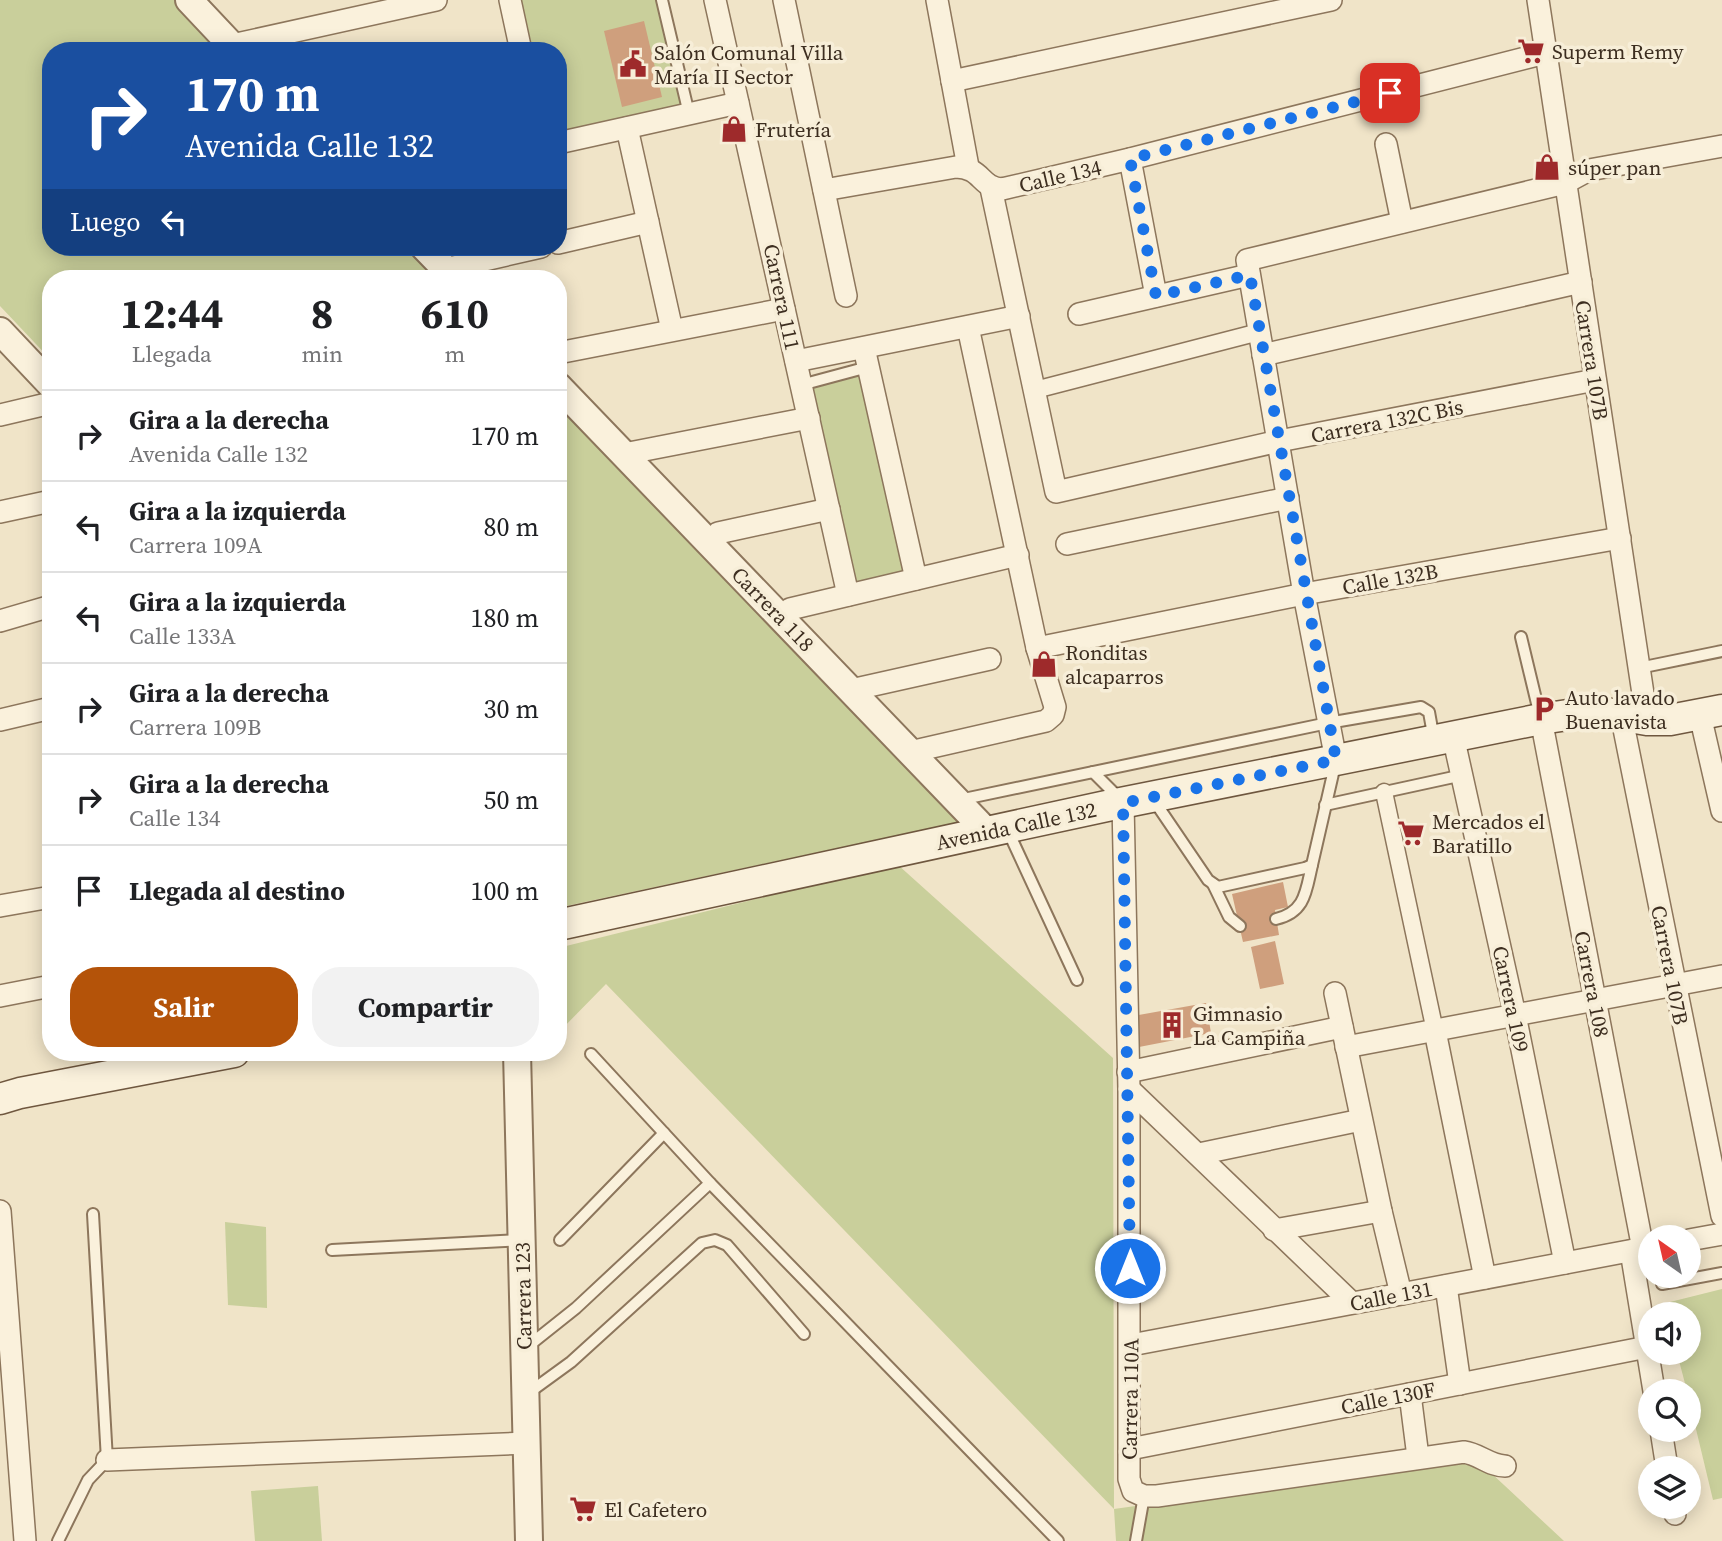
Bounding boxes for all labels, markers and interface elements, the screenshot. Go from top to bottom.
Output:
supermarket icon: Superm Remy [1516,36,1546,66]
place label: Superm Remy [1552,37,1684,66]
place label: Salón Comunal Villa María II Sector [654,38,844,91]
public building icon: Salón Comunal Villa María II Sector [618,49,648,79]
text: 170 m [185,60,320,127]
pin [1360,63,1420,123]
icon: right [70,70,161,161]
icon: arrive [1371,74,1409,112]
shop icon: Frutería [719,114,749,144]
place label: Frutería [755,115,832,144]
text: Avenida Calle 132 [185,124,434,168]
street label: Calle 134 [1016,152,1104,200]
shop icon: súper pan [1532,152,1562,182]
place label: súper pan [1568,153,1662,182]
icon: left [155,203,193,241]
text: Luego [70,204,141,240]
street label: Carrera 111 [757,241,807,353]
text: 12:44 [120,284,224,342]
text: 8 [311,284,334,342]
text: 610 [421,284,489,342]
street label: Carrera 107B [1568,298,1616,422]
text: Llegada [132,338,212,370]
text: min [301,338,343,370]
text: m [445,338,465,370]
street label: Carrera 132C Bis [1308,392,1466,450]
text: Gira a la derecha [129,402,329,438]
icon: right [70,417,108,455]
text: 170 m [471,418,539,454]
text: Avenida Calle 132 [129,438,308,470]
text: Gira a la izquierda [129,493,346,529]
icon: left [70,508,108,546]
text: 80 m [484,509,539,545]
text: Carrera 109A [129,529,262,561]
street label: Calle 132B [1340,556,1440,602]
street label: Carrera 118 [725,560,821,658]
text: Gira a la izquierda [129,584,346,620]
icon: left [70,599,108,637]
text: 180 m [471,600,539,636]
text: Calle 133A [129,620,236,652]
place label: Ronditas alcaparros [1065,638,1164,691]
shop icon: Ronditas alcaparros [1029,649,1059,679]
text: Gira a la derecha [129,675,329,711]
place label: Auto lavado Buenavista [1565,683,1675,736]
icon: right [70,690,108,728]
text: 30 m [484,691,539,727]
parking icon: Auto lavado Buenavista [1529,694,1559,724]
text: Carrera 109B [129,711,262,743]
text: Gira a la derecha [129,766,329,802]
icon: right [70,781,108,819]
text: 50 m [484,782,539,818]
street label: Avenida Calle 132 [933,795,1099,857]
text: Calle 134 [129,802,221,834]
place label: Mercados el Baratillo [1432,807,1545,860]
supermarket icon: Mercados el Baratillo [1396,818,1426,848]
icon: arrive [70,872,108,910]
text: Llegada al destino [129,873,345,909]
text: 100 m [471,873,539,909]
street label: Carrera 107B [1644,903,1696,1027]
street label: Carrera 108 [1567,928,1617,1040]
street label: Carrera 109 [1486,943,1536,1055]
button: Salir [70,967,298,1047]
button: Compartir [312,967,539,1047]
place label: Gimnasio La Campiña [1193,999,1306,1052]
building icon: Gimnasio La Campiña [1157,1010,1187,1040]
north arrow [1638,1225,1701,1288]
map controls [1638,1225,1701,1519]
position arrow [1093,1231,1167,1305]
street label: Carrera 123 [508,1242,538,1350]
street label: Calle 131 [1347,1274,1435,1318]
button: sound [1638,1302,1701,1365]
street label: Carrera 110A [1114,1338,1146,1460]
street label: Calle 130F [1338,1375,1438,1421]
button: search [1638,1379,1701,1442]
button: layers [1638,1456,1701,1519]
supermarket icon: El Cafetero [568,1494,598,1524]
place label: El Cafetero [604,1495,707,1524]

